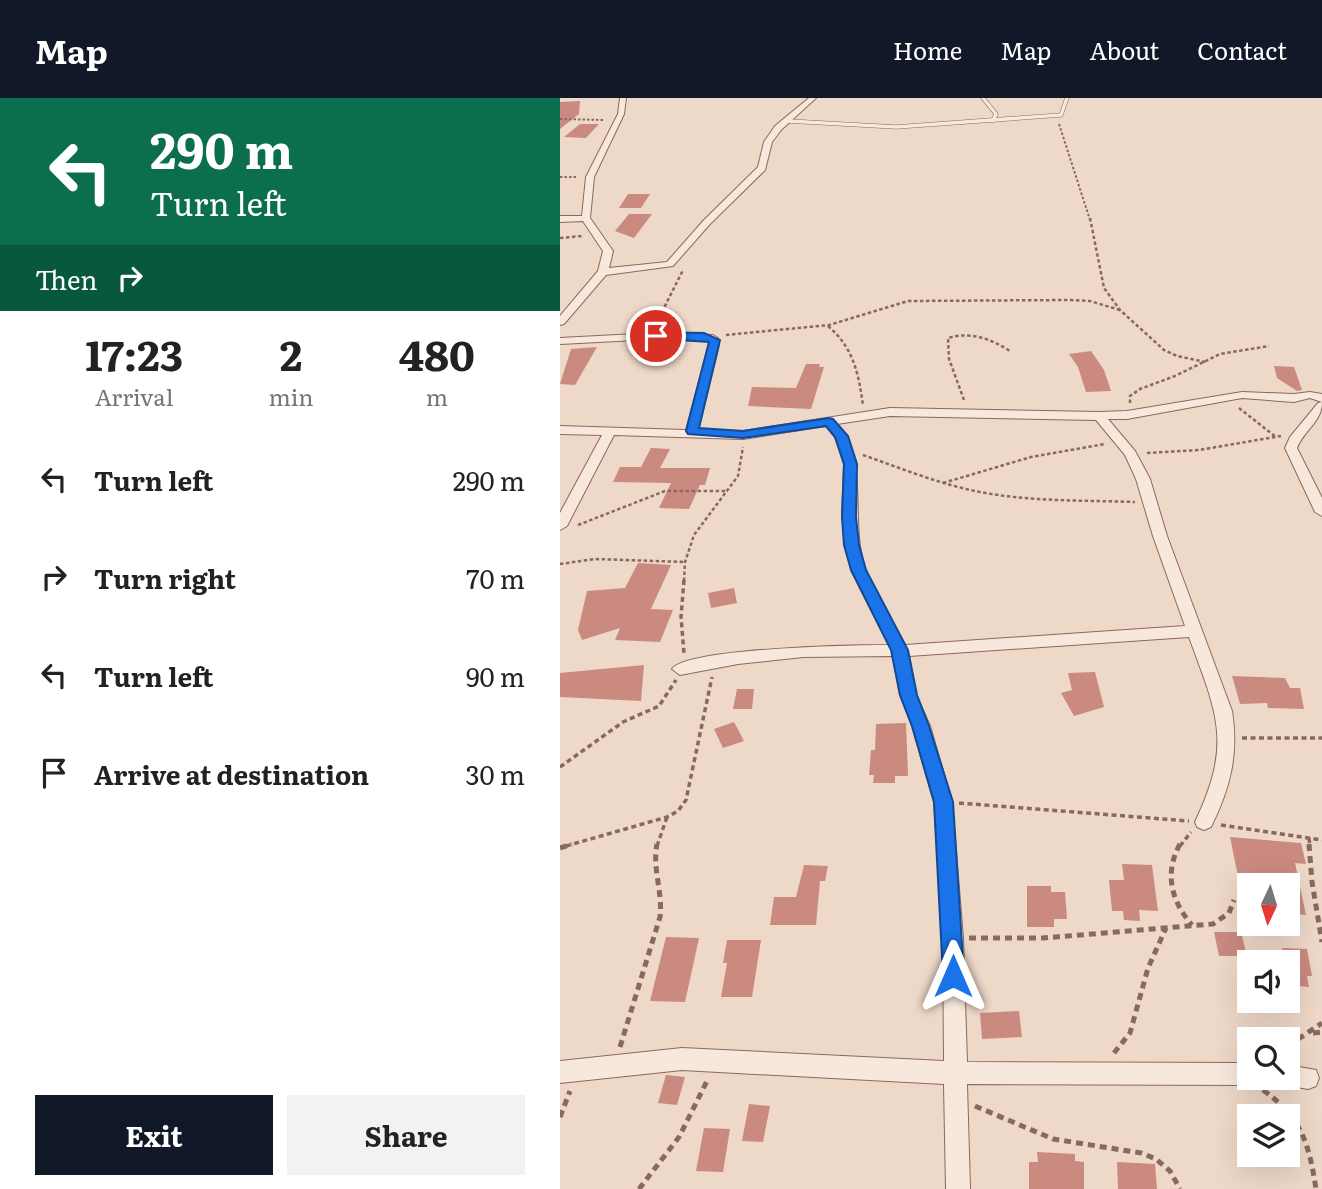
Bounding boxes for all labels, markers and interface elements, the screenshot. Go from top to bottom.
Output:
text: Map [35,25,108,74]
text: Home [893,32,962,67]
text: Map [1000,32,1051,67]
text: About [1089,32,1159,67]
text: Contact [1197,32,1287,67]
text: 290 m [150,111,293,184]
icon: left [35,126,126,217]
text: Turn left [150,178,287,226]
text: Then [35,259,97,298]
icon: right [111,259,149,297]
pin [626,306,686,366]
icon: arrive [637,317,675,355]
text: 17:23 [85,322,183,384]
text: 2 [280,322,302,384]
text: 480 [399,322,475,384]
text: Arrival [95,379,173,413]
text: min [268,379,314,413]
text: m [426,379,448,413]
icon: left [35,460,73,498]
text: Turn left [94,460,213,499]
text: 290 m [453,460,525,499]
icon: right [35,558,73,596]
text: Turn right [94,558,236,597]
text: 70 m [466,558,525,597]
icon: left [35,656,73,694]
text: Turn left [94,656,213,695]
text: 90 m [466,656,525,695]
icon: arrive [35,754,73,792]
text: Arrive at destination [94,754,369,793]
text: 30 m [465,754,525,793]
north arrow [1237,873,1300,936]
map controls [1237,873,1300,1167]
position arrow [916,939,990,1013]
button: sound [1237,950,1300,1013]
button: search [1237,1027,1300,1090]
button: Exit [35,1095,273,1175]
button: Share [287,1095,525,1175]
button: layers [1237,1104,1300,1167]

